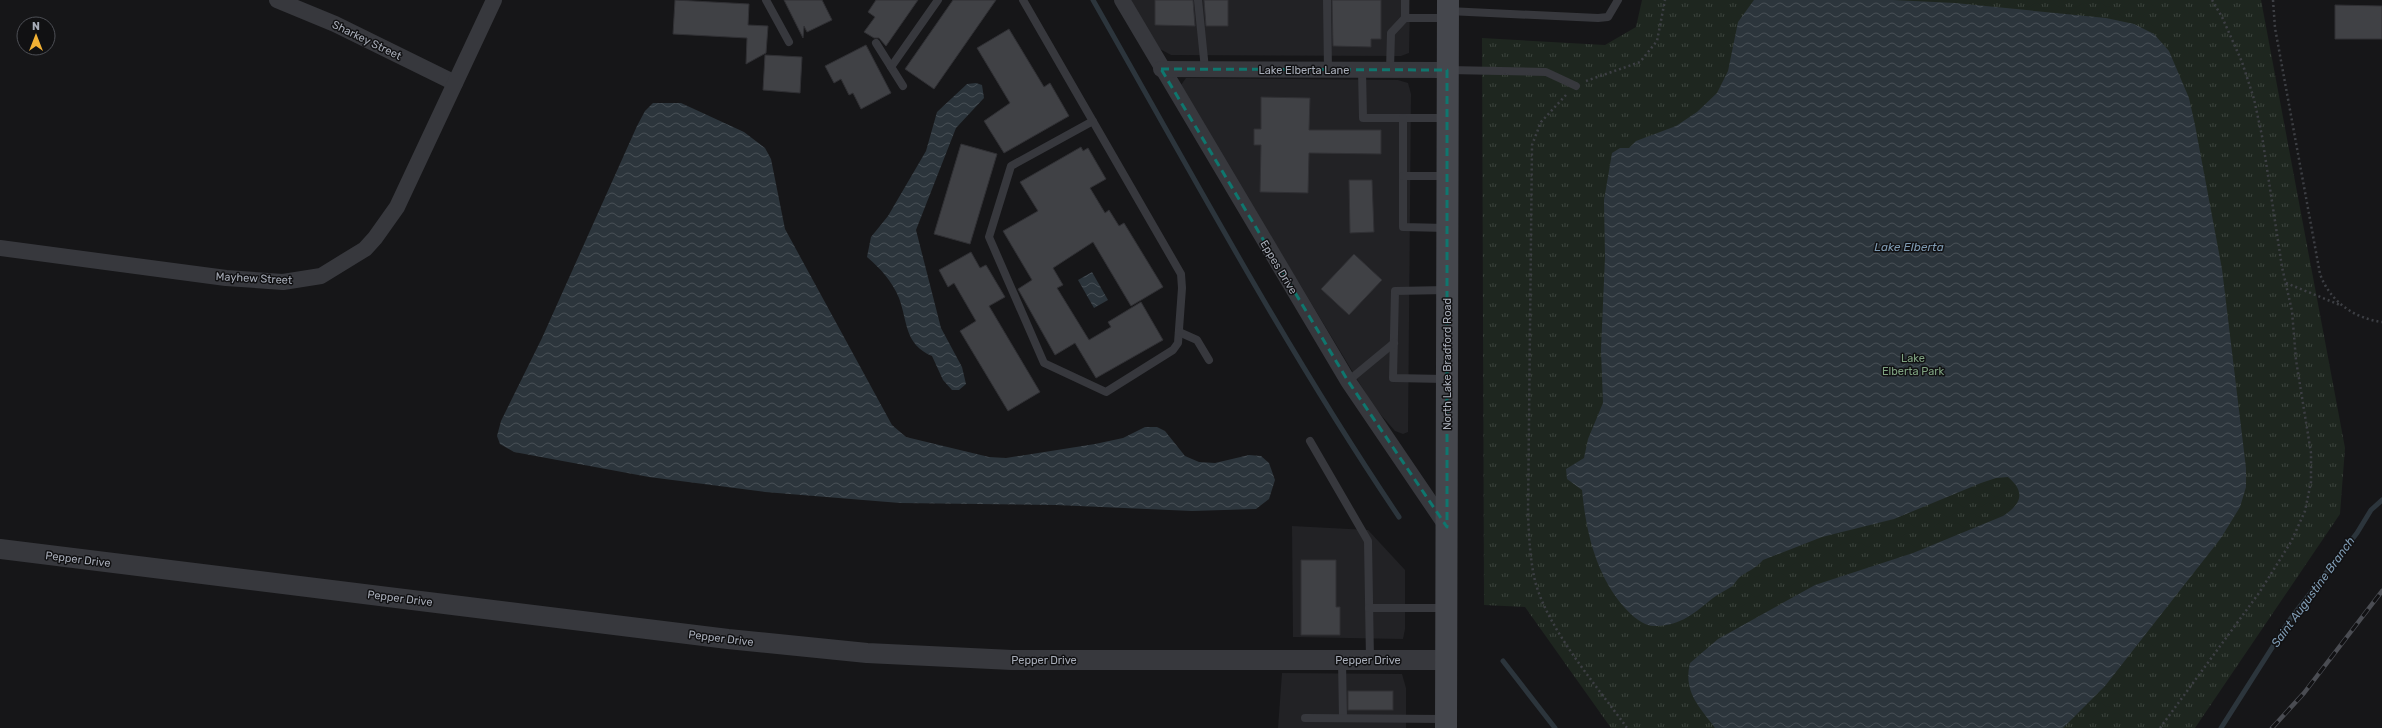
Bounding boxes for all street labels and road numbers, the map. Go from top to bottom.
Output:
street label: Sharkey Street [330,18,404,63]
street label: Lake Elberta Lane [1259,64,1349,77]
street label: Eppes Drive [1257,238,1300,297]
street label: Mayhew Street [215,270,293,287]
street label: North Lake Bradford Road [1441,298,1454,430]
street label: Pepper Drive [45,549,111,570]
street label: Pepper Drive [367,588,433,609]
street label: Pepper Drive [688,628,754,649]
street label: Pepper Drive [1011,654,1077,667]
street label: Pepper Drive [1335,654,1401,667]

